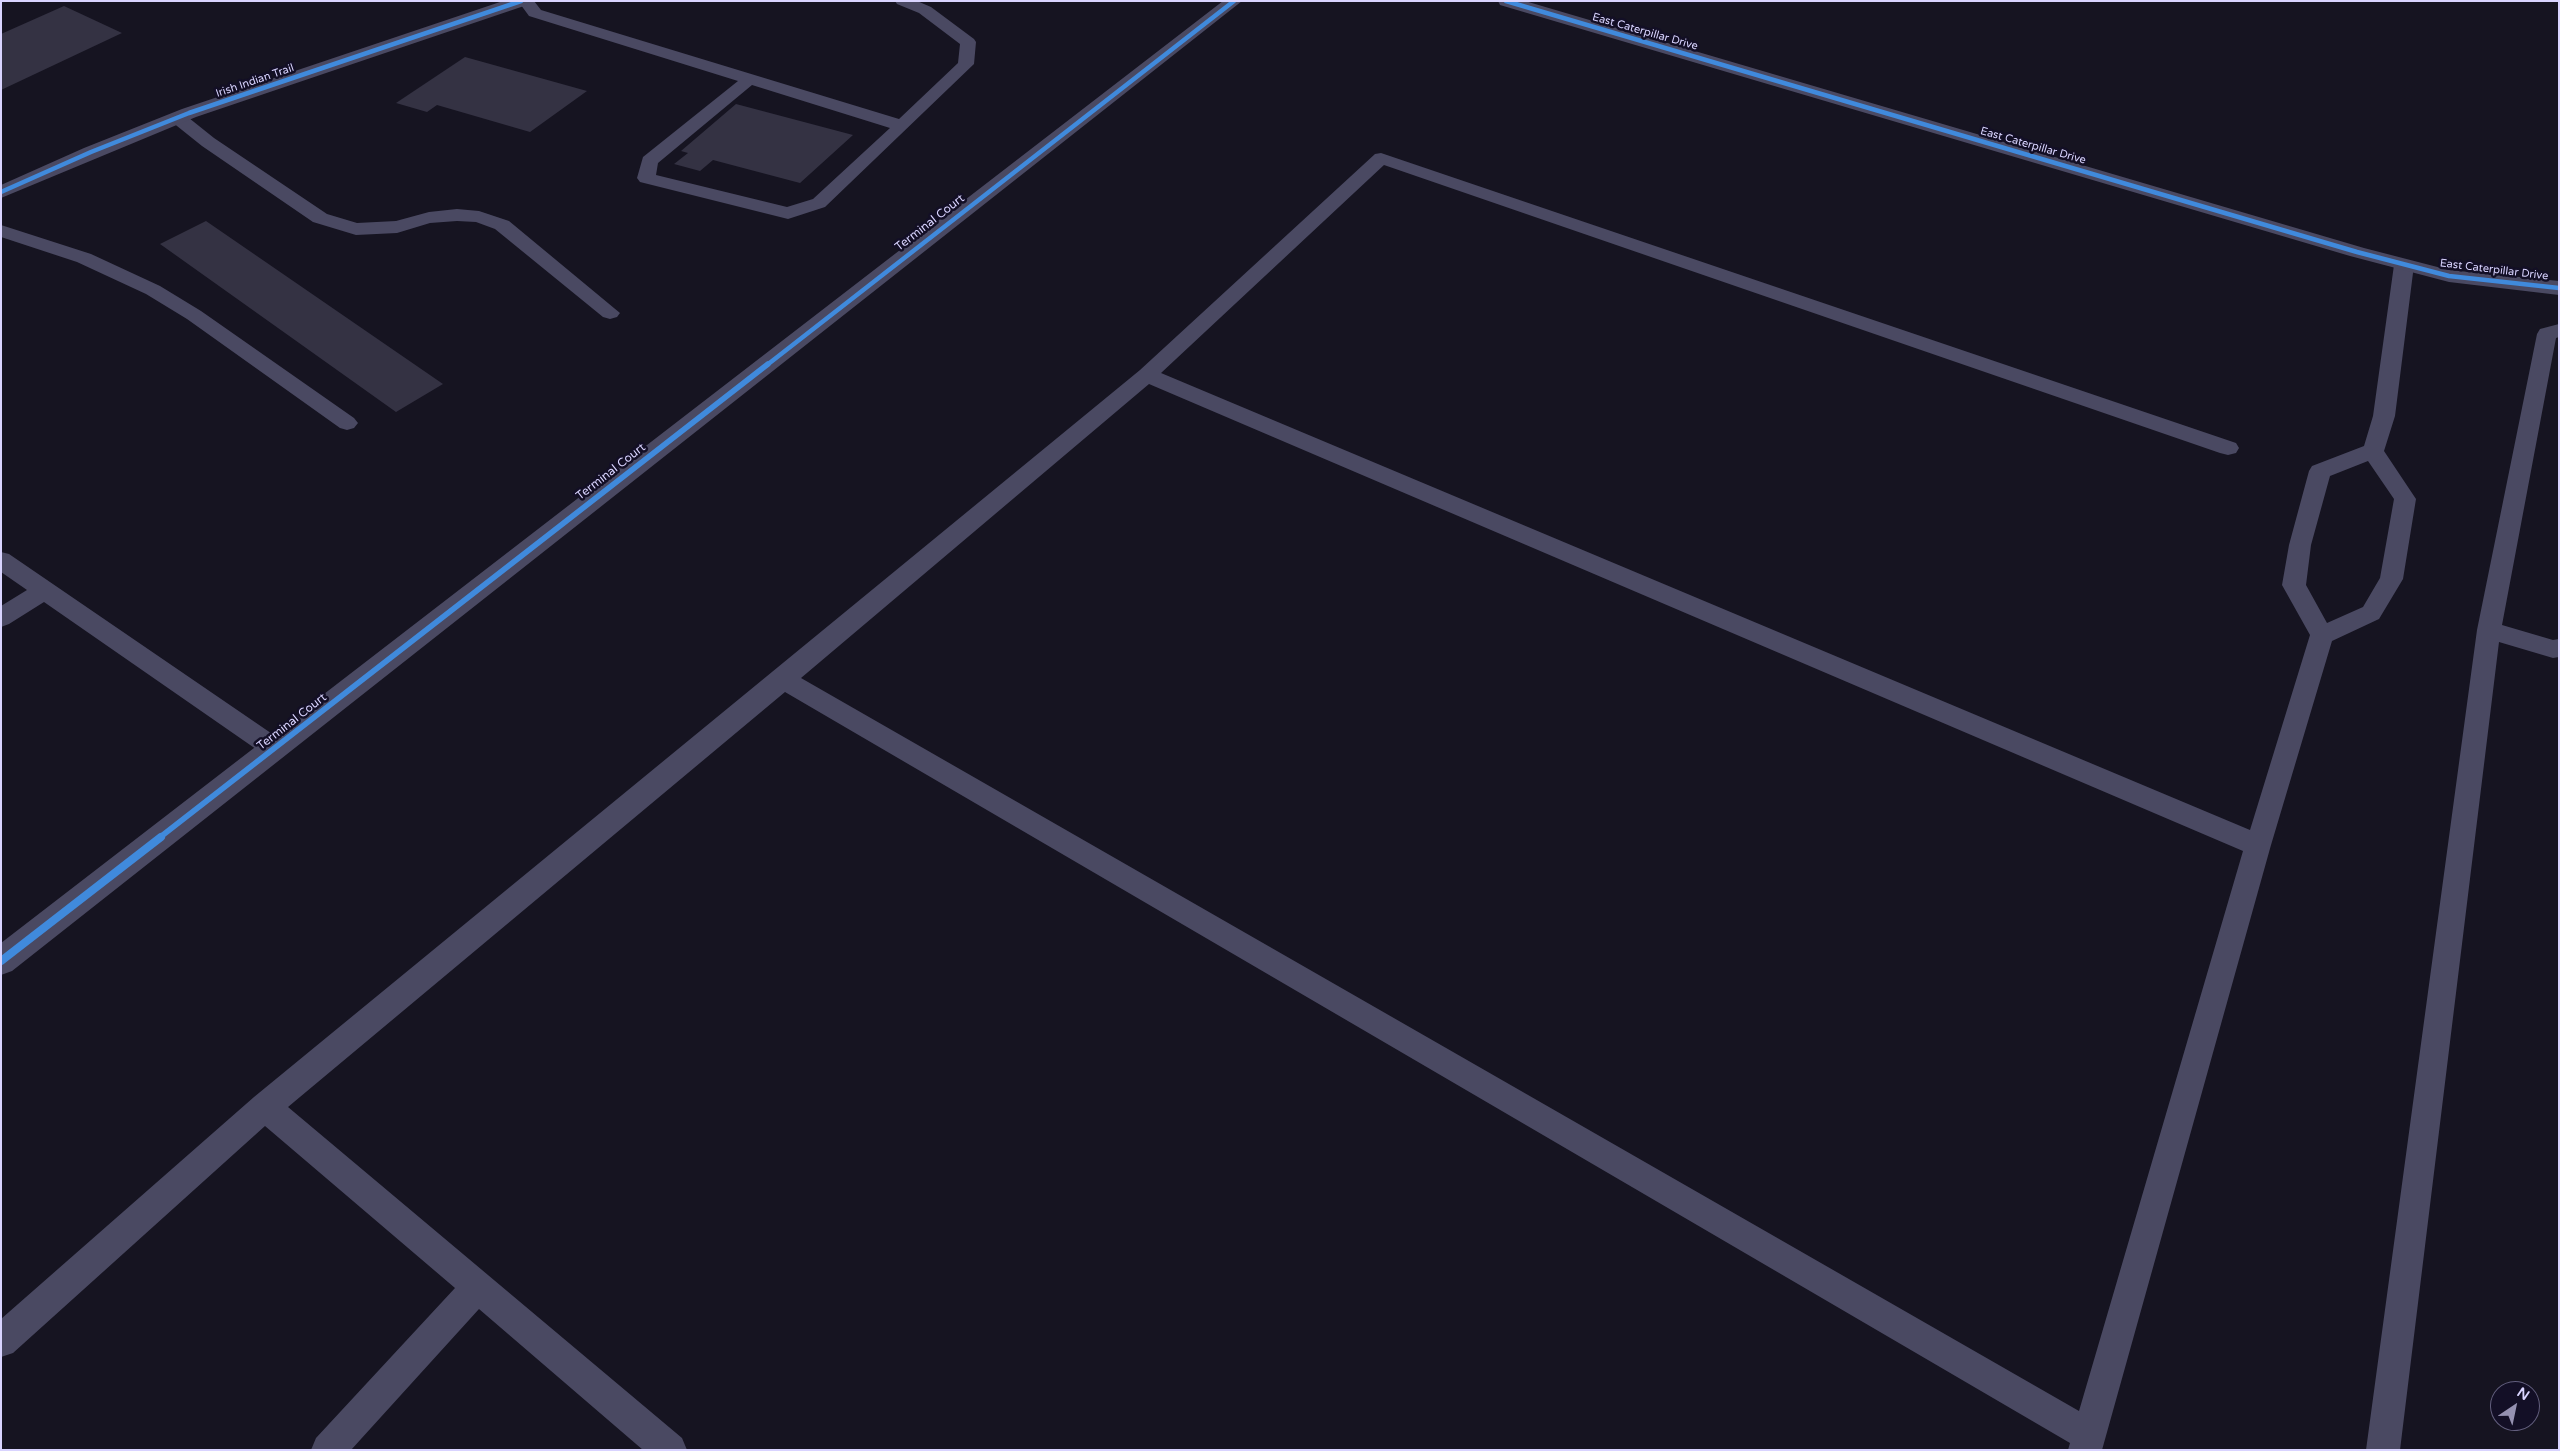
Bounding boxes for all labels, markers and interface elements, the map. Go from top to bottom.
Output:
street label: East Caterpillar Drive [1591,11,1699,53]
street label: Irish Indian Trail [214,61,296,101]
street label: East Caterpillar Drive [1979,125,2087,167]
street label: Terminal Court [892,191,968,255]
street label: East Caterpillar Drive [2439,257,2549,283]
street label: Terminal Court [573,440,649,504]
street label: Terminal Court [254,690,330,754]
north arrow [2490,1381,2540,1431]
text: N [2514,1384,2533,1404]

